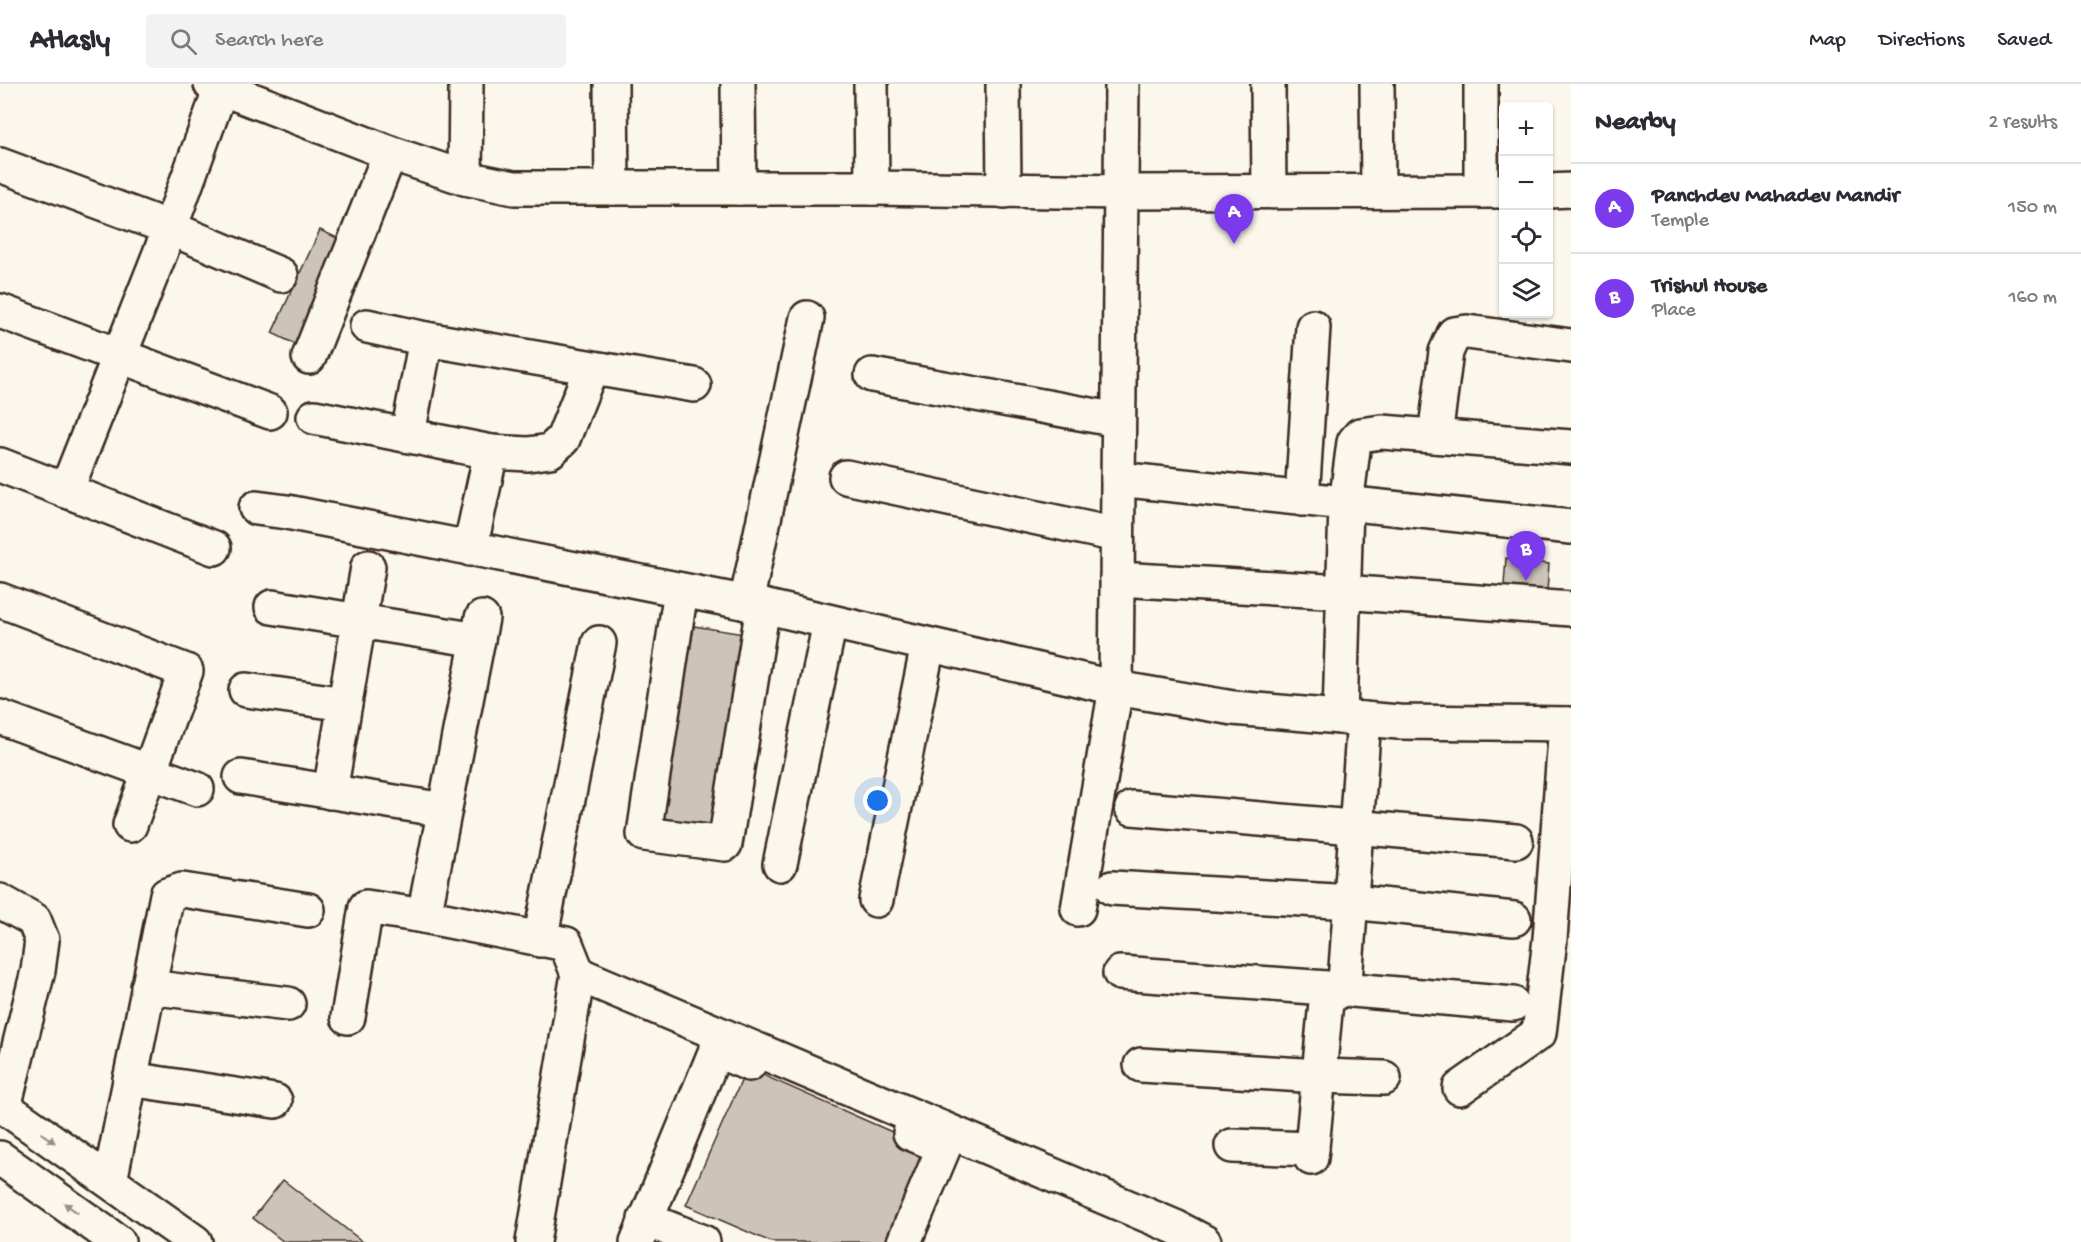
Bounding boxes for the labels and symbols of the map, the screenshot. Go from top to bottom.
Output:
pin: A [1214,194,1254,244]
pin: B [1506,532,1546,581]
your location [863,786,892,815]
one-way arrow [40,1132,56,1143]
one-way arrow [63,1202,79,1214]

